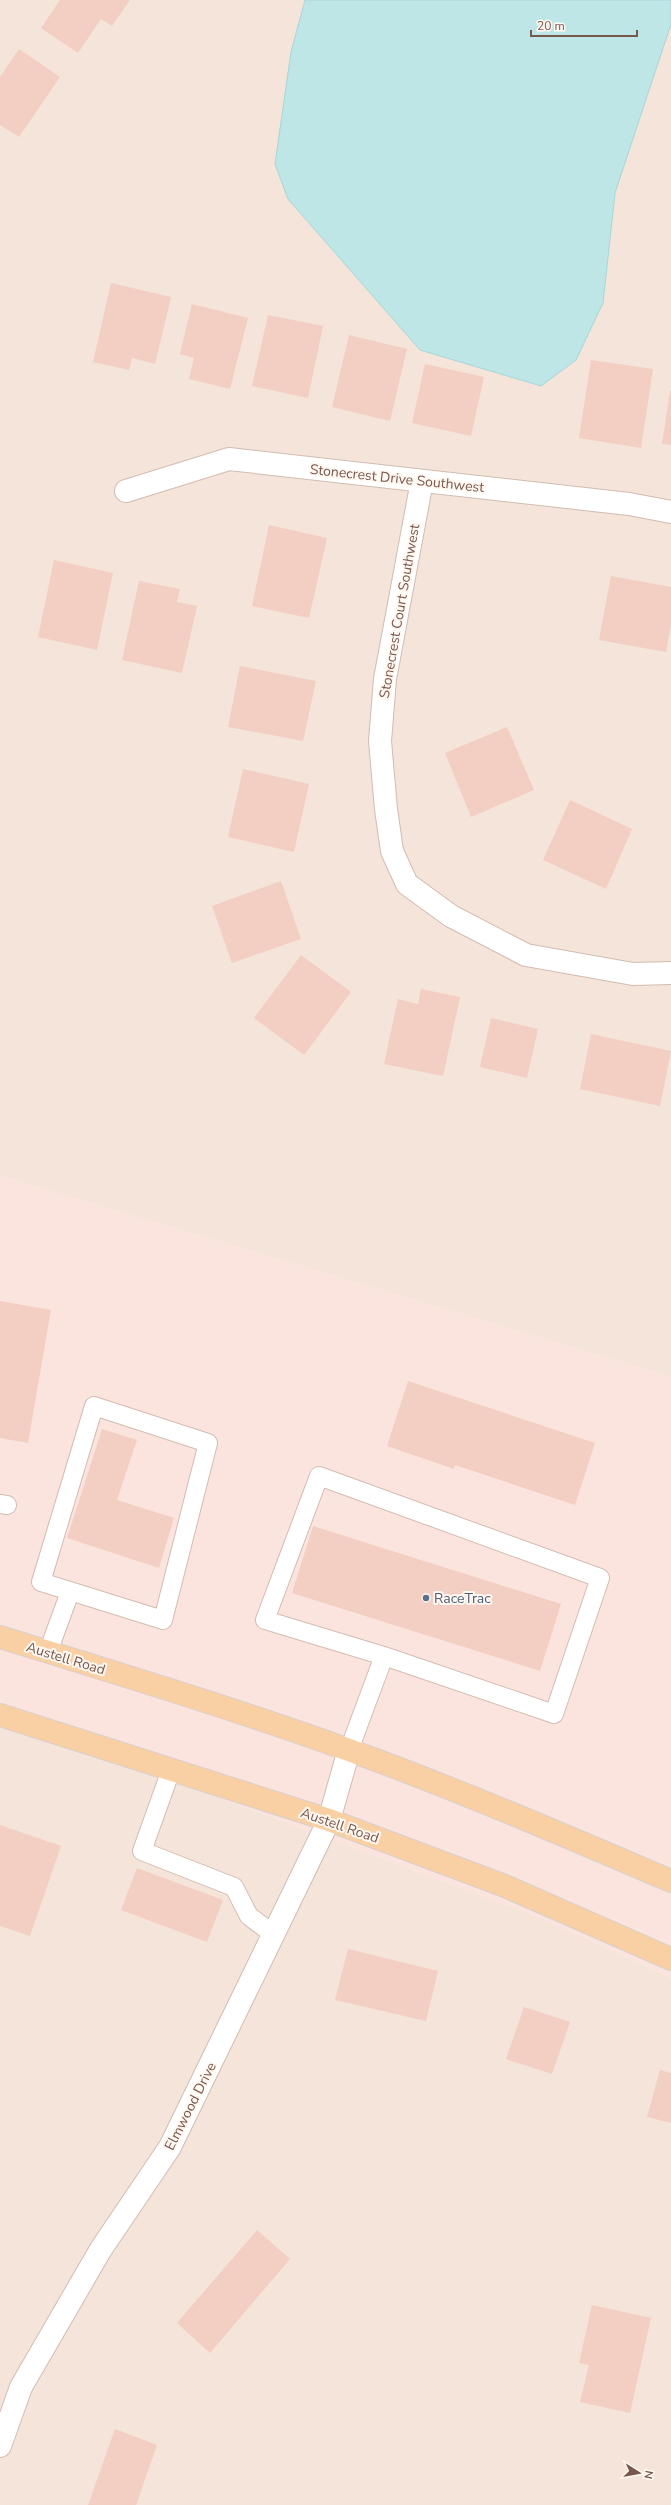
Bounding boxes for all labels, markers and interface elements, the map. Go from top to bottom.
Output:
scale bar [531,12,637,38]
text: 20 m [537,18,565,34]
street label: Stonecrest Drive Southwest [309,460,485,497]
street label: Stonecrest Court Southwest [375,522,424,700]
place label: RaceTrac [434,1589,491,1608]
marker: RaceTrac [421,1593,431,1603]
street label: Austell Road [24,1637,108,1679]
street label: Austell Road [298,1803,381,1848]
street label: Elmwood Drive [160,2059,221,2153]
north arrow [619,2453,659,2493]
text: N [640,2469,656,2480]

